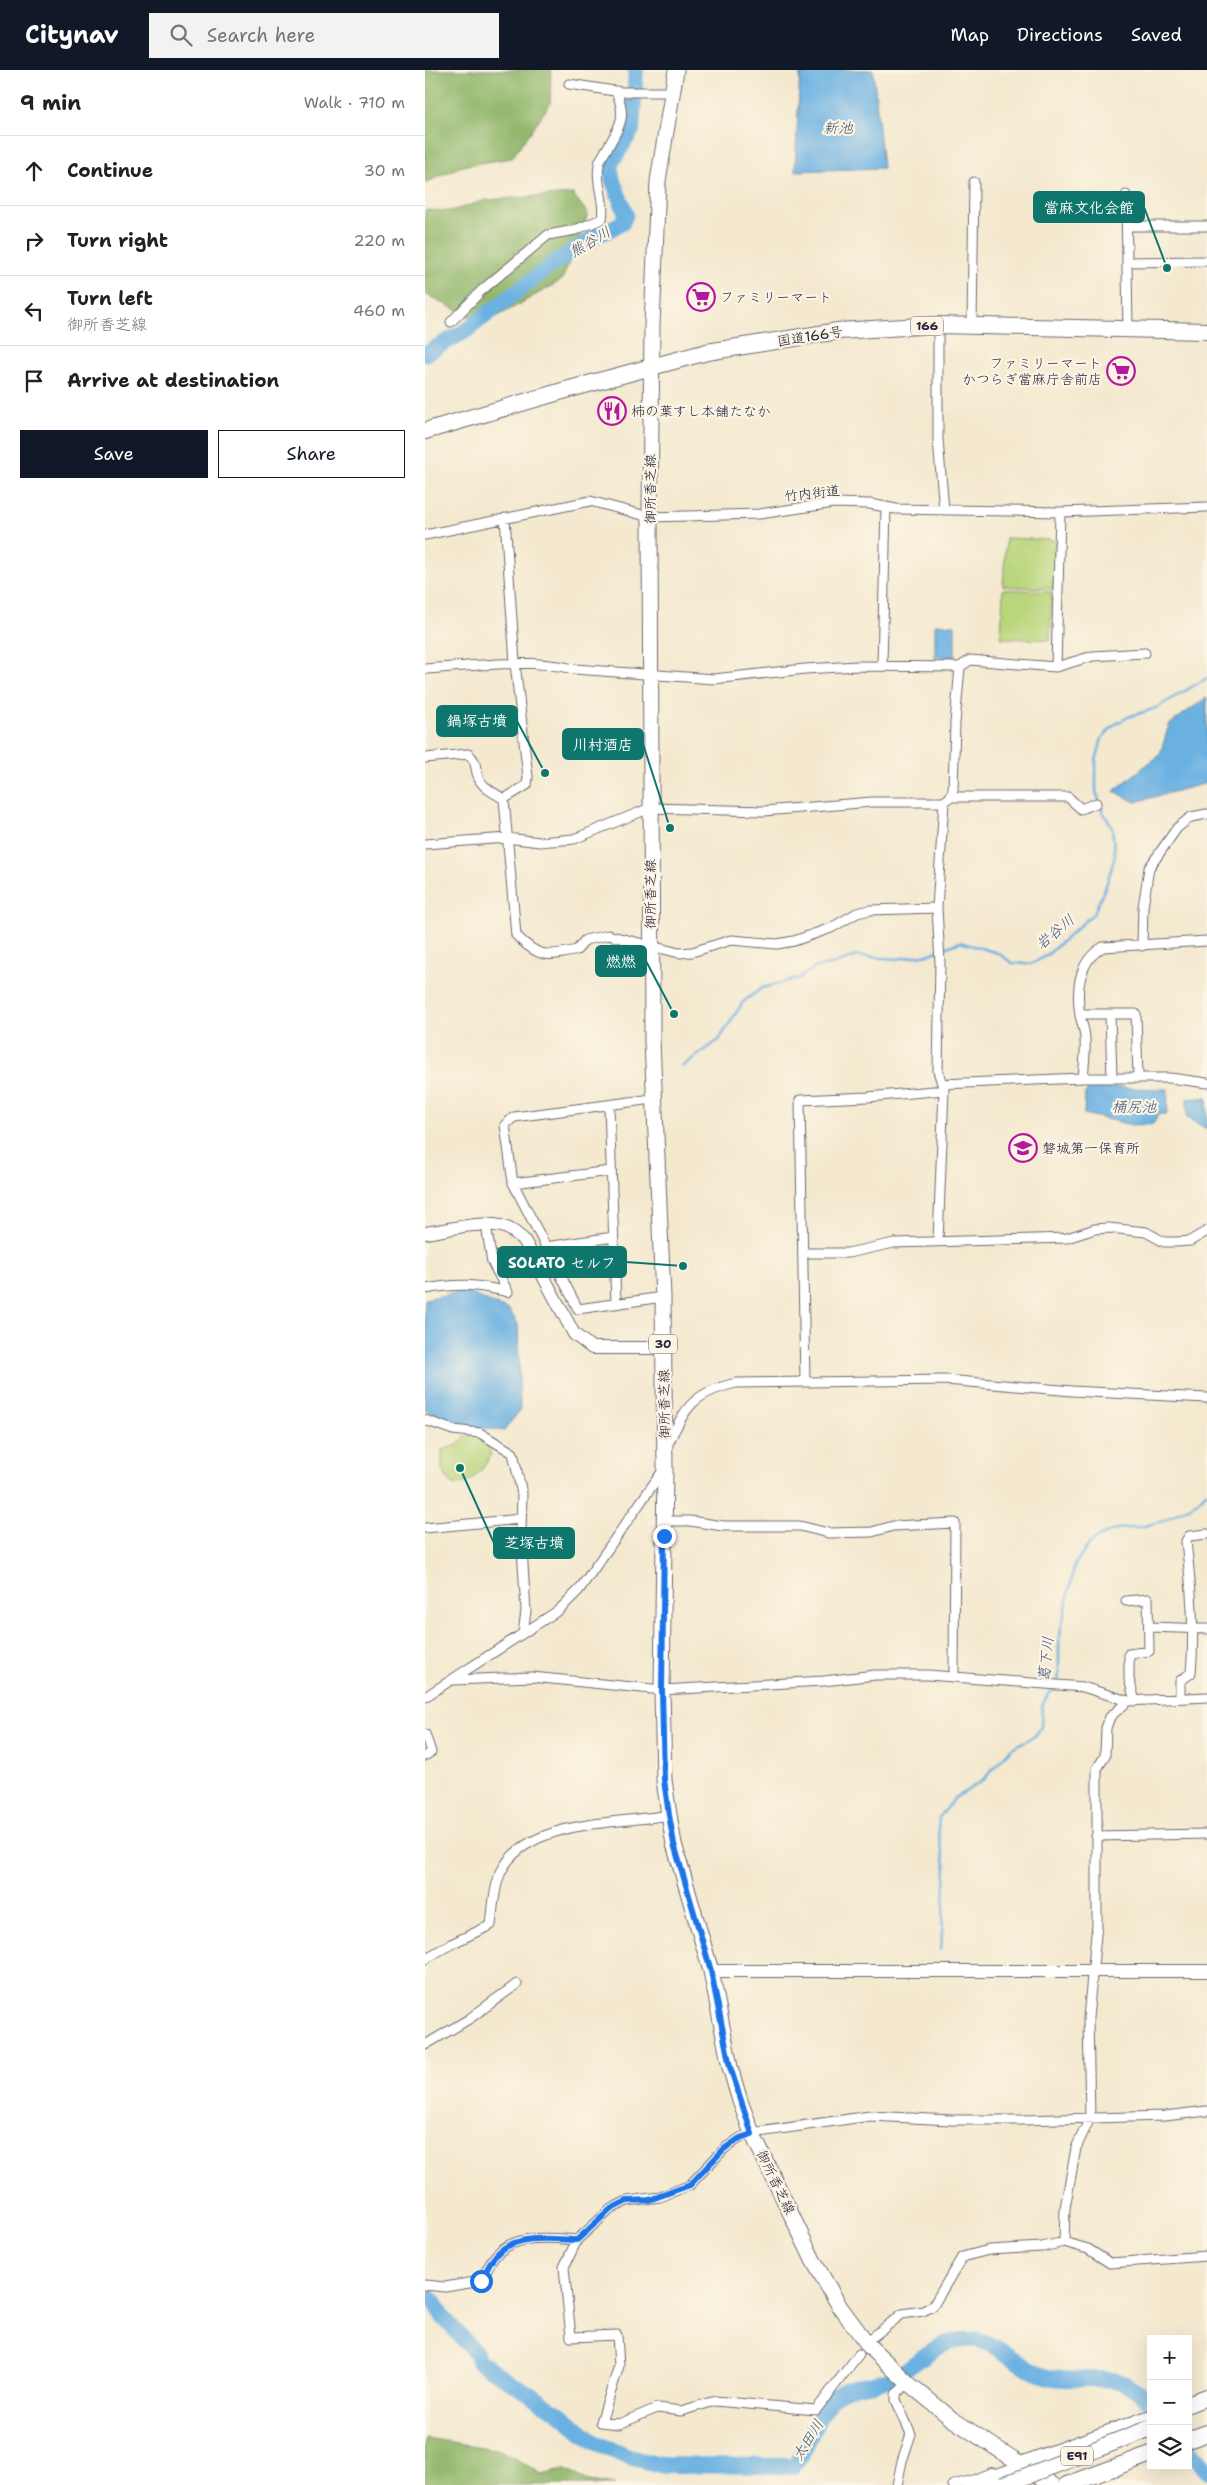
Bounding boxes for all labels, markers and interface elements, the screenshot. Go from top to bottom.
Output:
search box [149,13,499,58]
text: Citynav [25,19,119,51]
icon: search [167,21,195,49]
text: Search here [207,23,315,48]
text: Map [951,23,989,47]
text: Directions [1017,23,1103,47]
text: Saved [1131,23,1182,47]
text: 9 min [20,89,81,117]
text: Walk · 710 m [304,92,405,113]
water label: 新池 [823,118,854,138]
icon: ahead [20,157,48,185]
text: Continue [67,158,153,183]
text: 30 m [364,160,405,181]
callout: 當麻文化会館 [1034,192,1144,222]
text: 當麻文化会館 [1044,198,1134,218]
water label: 熊谷川 [566,222,614,262]
icon: right [20,227,48,255]
text: Turn right [67,228,168,253]
text: 220 m [353,230,405,251]
supermarket icon: ファミリーマート [686,282,716,312]
text: Turn left [67,286,153,311]
place label: ファミリーマート [720,288,832,306]
icon: left [20,297,48,325]
text: 460 m [353,300,405,321]
text: 御所香芝線 [67,314,147,335]
road number: 166 [911,317,943,336]
street label: 国道166号 [776,322,844,350]
place label: ファミリーマート かつらぎ當麻庁舎前店 [962,354,1102,388]
supermarket icon: ファミリーマート かつらぎ當麻庁舎前店 [1106,356,1136,386]
icon: arrive [20,367,48,395]
text: Arrive at destination [67,368,279,393]
restaurant icon: 柿の葉すし本舗たなか [597,396,627,426]
place label: 柿の葉すし本舗たなか [631,402,771,420]
button: Save [20,430,208,478]
button: Share [218,430,405,478]
street label: 御所香芝線 [641,454,659,524]
street label: 竹内街道 [783,481,841,505]
callout: 鍋塚古墳 [437,706,517,736]
text: 鍋塚古墳 [447,711,507,731]
callout: 川村酒店 [563,729,643,759]
text: 川村酒店 [573,735,633,755]
street label: 御所香芝線 [641,859,659,929]
water label: 岩谷川 [1031,910,1079,954]
callout: 燃燃 [596,946,646,976]
text: 燃燃 [606,952,636,972]
water label: 桶尻池 [1111,1097,1157,1117]
school or university icon: 磐城第一保育所 [1008,1133,1038,1163]
place label: 磐城第一保育所 [1042,1139,1140,1157]
callout: SOLATO セルフ [498,1247,626,1277]
text: SOLATO セルフ [508,1253,616,1273]
road number: 30 [649,1334,677,1354]
street label: 御所香芝線 [654,1369,674,1439]
route end [653,1525,676,1548]
callout: 芝塚古墳 [494,1528,574,1558]
text: 芝塚古墳 [504,1533,564,1553]
water label: 葛下川 [1034,1636,1058,1682]
street label: 御所香芝線 [753,2147,799,2217]
route start [470,2270,493,2293]
map controls [1147,2335,1192,2470]
button: + [1147,2335,1192,2380]
button: − [1147,2380,1192,2425]
water label: 太田川 [788,2416,828,2464]
button: layers [1147,2425,1192,2470]
road number: E91 [1061,2446,1093,2466]

